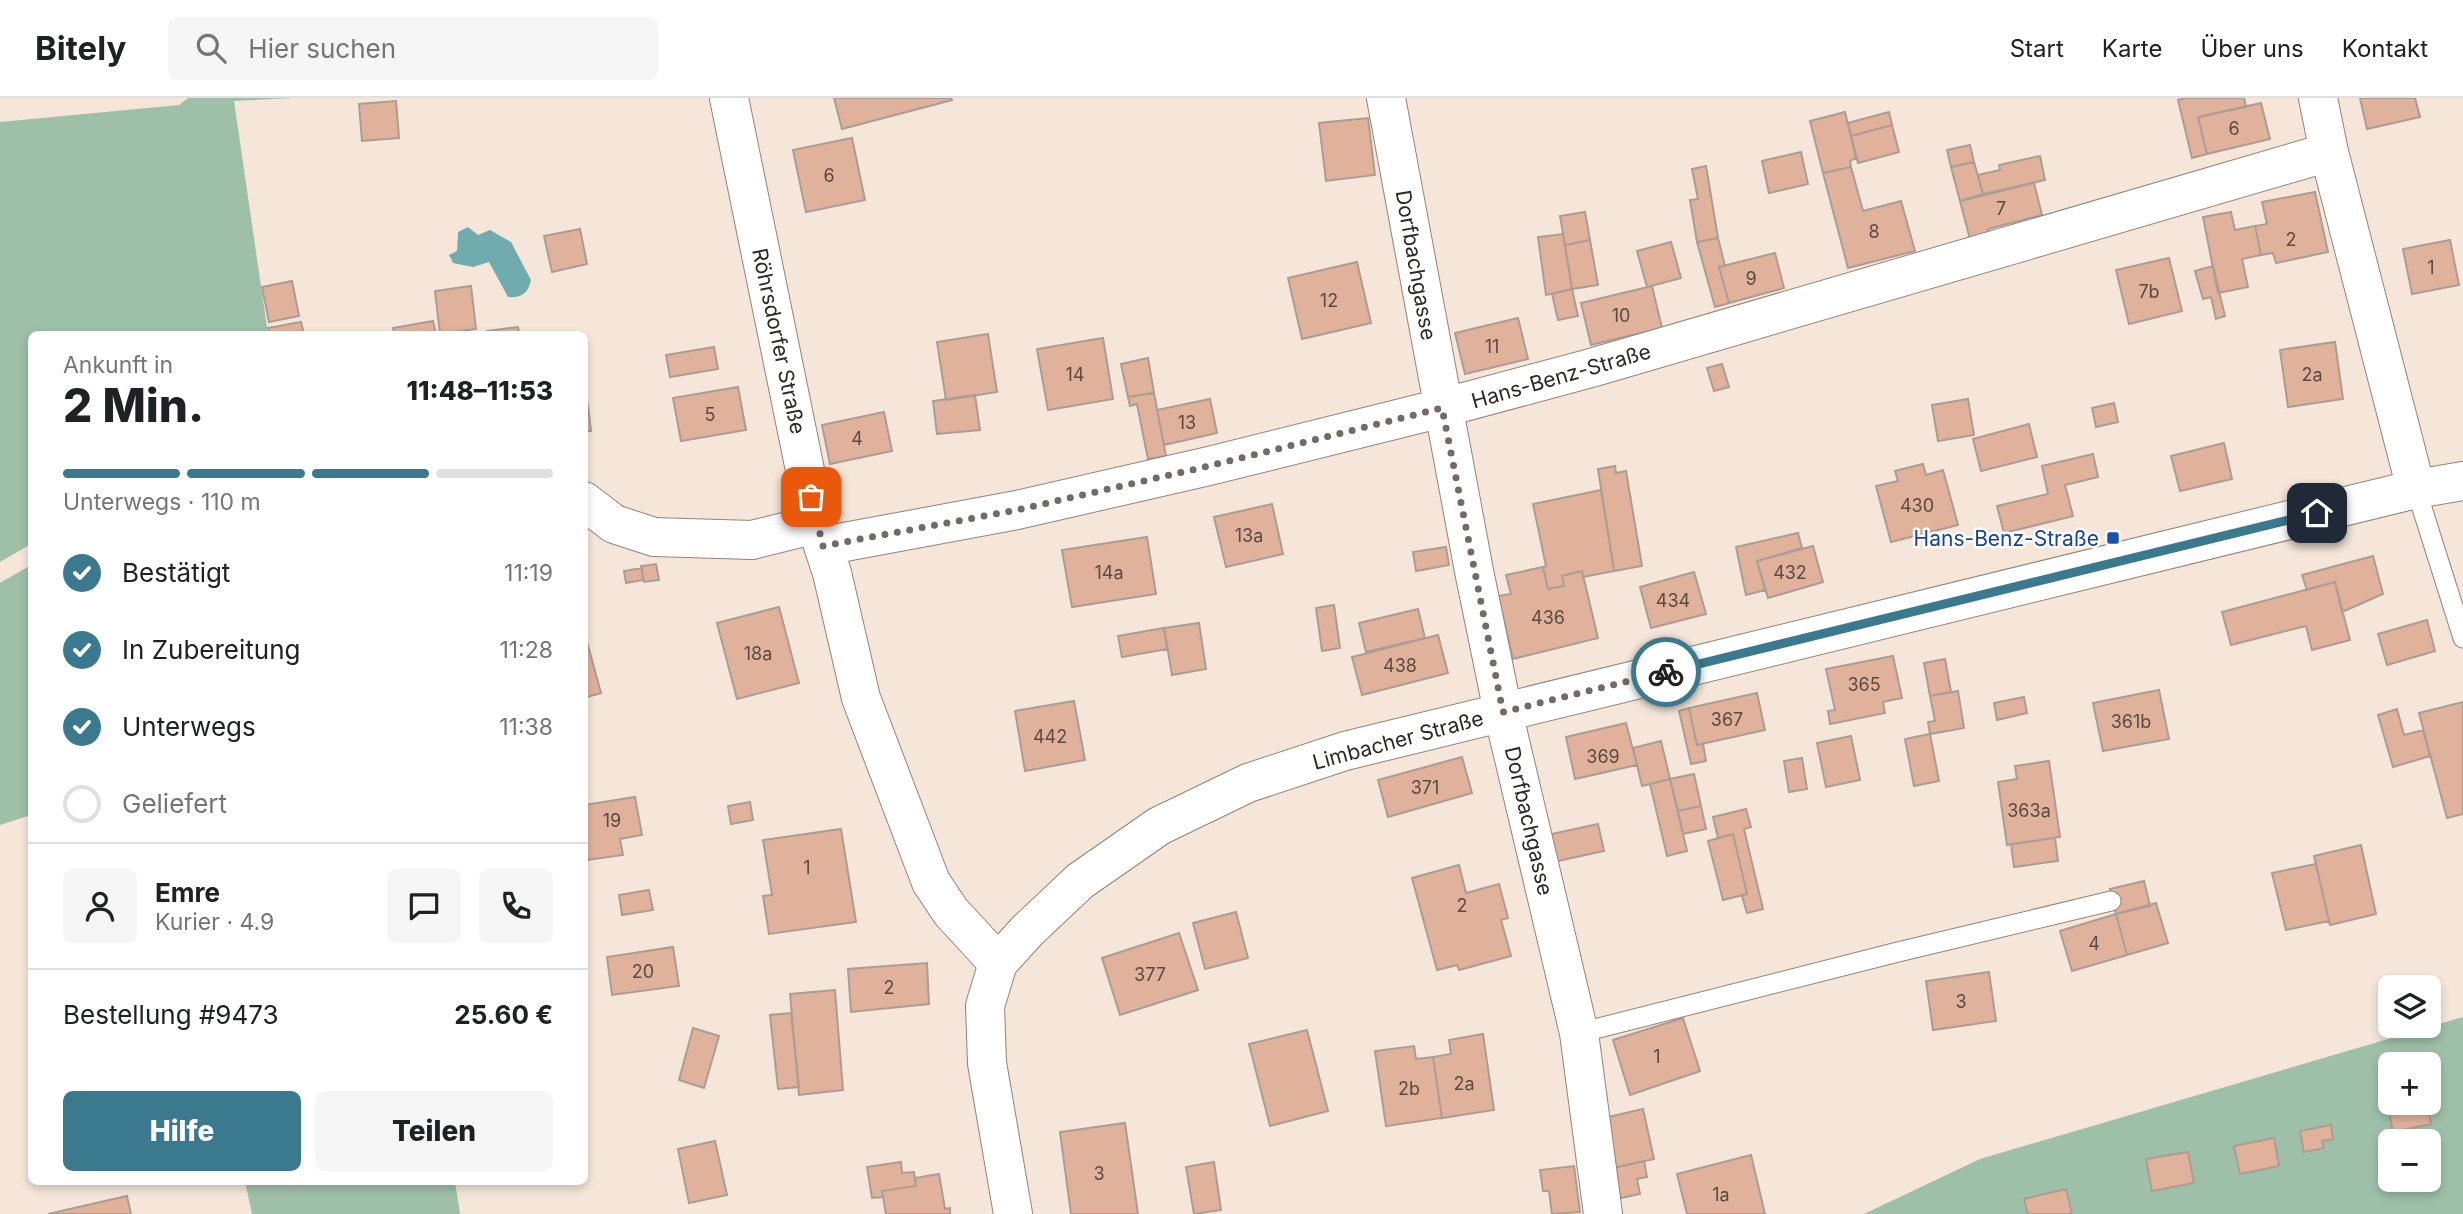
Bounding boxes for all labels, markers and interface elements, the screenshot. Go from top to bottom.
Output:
search box [168,17,658,80]
text: Bitely [35,28,126,68]
icon: search [192,29,230,67]
text: Hier suchen [248,33,396,64]
text: Start [2010,34,2064,63]
text: Karte [2102,34,2162,63]
text: Über uns [2200,34,2304,63]
text: Kontakt [2342,34,2428,63]
house number: 6 [2228,118,2240,139]
house number: 6 [823,165,835,186]
street label: Dorfbachgasse [1390,188,1442,342]
house number: 7 [1996,198,2006,219]
house number: 8 [1868,221,1880,242]
house number: 2 [2286,229,2296,250]
street label: Röhrsdorfer Straße [747,246,811,436]
house number: 1 [2427,257,2435,278]
house number: 9 [1745,268,1757,289]
house number: 7b [2138,281,2160,302]
house number: 12 [1320,290,1338,311]
house number: 10 [1612,305,1630,326]
house number: 11 [1485,336,1499,357]
street label: Hans-Benz-Straße [1468,338,1654,414]
text: Ankunft in [63,351,173,379]
house number: 14 [1066,364,1084,385]
house number: 2a [2301,364,2323,385]
text: 11:48–11:53 [407,375,553,406]
text: 2 Min. [63,377,204,433]
house number: 5 [705,404,715,425]
house number: 13 [1178,412,1196,433]
house number: 4 [851,428,863,449]
pin [781,467,841,527]
icon: bag [792,478,830,516]
pin [2287,483,2347,543]
text: Unterwegs · 110 m [63,488,261,516]
icon: home [2298,494,2336,532]
house number: 430 [1900,495,1934,516]
house number: 13a [1235,525,1263,546]
place label: Hans-Benz-Straße [1914,526,2099,551]
marker: Hans-Benz-Straße [2105,530,2121,546]
icon: check [63,554,101,592]
text: Bestätigt [122,557,230,588]
text: 11:19 [504,559,553,587]
house number: 14a [1094,562,1124,583]
house number: 432 [1773,562,1807,583]
house number: 434 [1656,590,1690,611]
house number: 436 [1531,607,1565,628]
icon: check [63,631,101,669]
text: In Zubereitung [122,634,300,665]
text: 11:28 [499,636,553,664]
courier [1631,637,1701,707]
house number: 18a [744,643,772,664]
icon: bike [1647,653,1685,691]
house number: 438 [1383,655,1417,676]
house number: 365 [1847,674,1881,695]
street label: Limbacher Straße [1310,705,1486,775]
icon: check [63,708,101,746]
house number: 367 [1711,709,1743,730]
text: Unterwegs [122,711,256,742]
house number: 361b [2111,711,2151,732]
text: 11:38 [499,713,553,741]
house number: 442 [1033,726,1067,747]
street label: Dorfbachgasse [1500,744,1558,898]
house number: 369 [1586,746,1620,767]
house number: 371 [1411,777,1439,798]
text: Geliefert [122,788,227,819]
house number: 363a [2007,800,2051,821]
house number: 19 [603,810,621,831]
house number: 1 [803,857,811,878]
button: person [63,869,137,943]
button: chat [387,869,461,943]
button: phone [479,869,553,943]
text: Emre [155,877,220,908]
house number: 2 [1457,895,1467,916]
text: Kurier · 4.9 [155,908,274,936]
house number: 4 [2088,933,2100,954]
house number: 20 [632,961,654,982]
house number: 377 [1134,964,1166,985]
map controls [2378,975,2441,1192]
button: layers [2378,975,2441,1038]
house number: 2 [884,977,894,998]
house number: 3 [1955,991,1967,1012]
text: Bestellung #9473 [63,999,279,1030]
text: 25.60 € [454,999,553,1030]
house number: 1 [1653,1046,1661,1067]
button: + [2378,1052,2441,1115]
house number: 2a [1453,1073,1475,1094]
house number: 2b [1398,1078,1420,1099]
button: Hilfe [63,1091,301,1171]
button: Teilen [315,1091,553,1171]
button: − [2378,1129,2441,1192]
house number: 3 [1093,1163,1105,1184]
house number: 1a [1712,1184,1730,1205]

